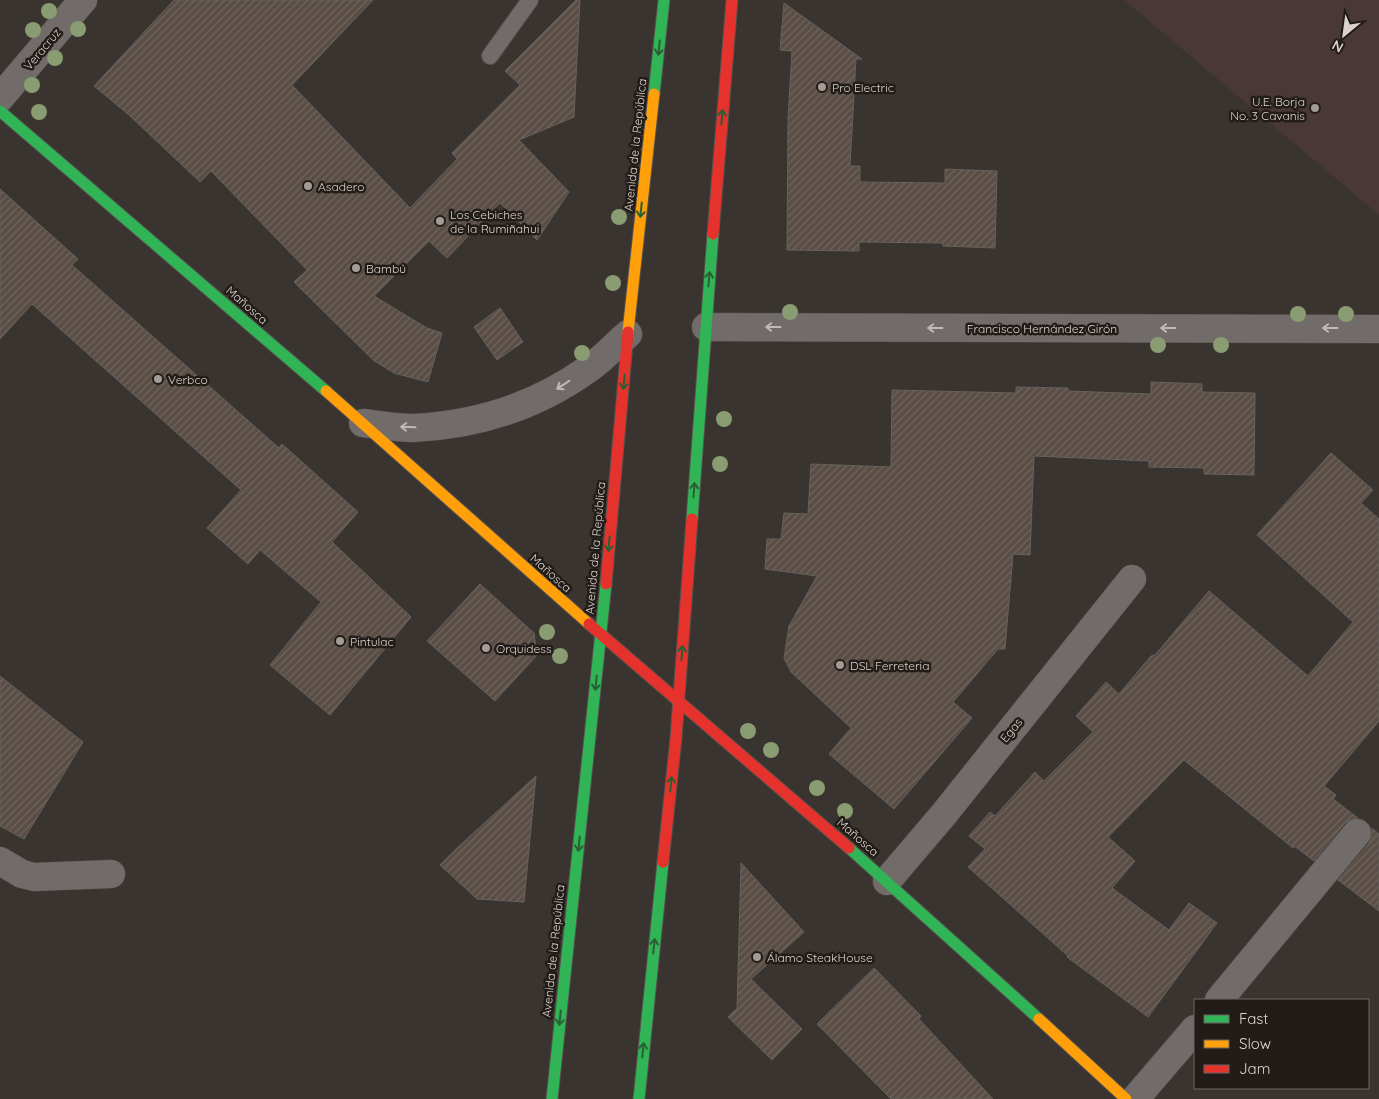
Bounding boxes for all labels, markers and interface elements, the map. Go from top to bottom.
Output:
north arrow [1319,10,1369,60]
street label: Veracruz [20,25,64,73]
text: N [1329,36,1347,57]
one-way arrow [654,40,663,56]
street label: Avenida de la República [621,78,649,212]
place label: Pro Electric [832,80,894,95]
marker: Pro Electric [816,81,828,93]
place label: U.E. Borja No. 3 Cavanis [1230,94,1305,123]
marker: U.E. Borja No. 3 Cavanis [1309,102,1321,114]
one-way arrow [718,109,727,125]
place label: Asadero [318,179,364,194]
marker: Asadero [302,180,314,192]
one-way arrow [637,202,646,218]
place label: Los Cebiches de la Rumiñahui [450,207,539,236]
marker: Los Cebiches de la Rumiñahui [434,215,446,227]
place label: Bambú [366,261,406,276]
marker: Bambú [350,262,362,274]
one-way arrow [705,271,714,287]
street label: Mañosca [223,283,271,327]
street label: Francisco Hernández Girón [967,321,1117,336]
one-way arrow [765,322,782,332]
one-way arrow [928,323,944,333]
one-way arrow [1160,323,1176,333]
one-way arrow [1323,324,1339,333]
place label: Verbco [168,372,208,387]
marker: Verbco [152,373,164,385]
one-way arrow [619,374,629,390]
one-way arrow [556,380,570,391]
one-way arrow [401,422,417,432]
street label: Avenida de la República [582,481,608,615]
one-way arrow [689,483,698,499]
one-way arrow [604,536,614,552]
street label: Mañosca [527,551,575,595]
place label: Pintulac [350,634,394,649]
marker: Pintulac [334,635,346,647]
place label: Orquidess [496,641,552,656]
marker: Orquidess [480,642,492,654]
one-way arrow [677,645,686,661]
place label: DSL Ferreteria [850,658,929,673]
marker: DSL Ferreteria [834,659,846,671]
one-way arrow [591,674,601,690]
street label: Egas [997,714,1026,745]
one-way arrow [666,777,676,793]
street label: Mañosca [834,815,882,859]
one-way arrow [574,836,584,852]
street label: Avenida de la República [539,884,567,1018]
one-way arrow [649,938,659,954]
place label: Álamo SteakHouse [767,950,873,965]
marker: Álamo SteakHouse [751,951,763,963]
legend [1194,999,1369,1089]
text: Fast [1239,1009,1268,1028]
one-way arrow [555,1010,565,1026]
text: Slow [1239,1034,1271,1053]
one-way arrow [639,1043,648,1059]
text: Jam [1239,1059,1270,1078]

